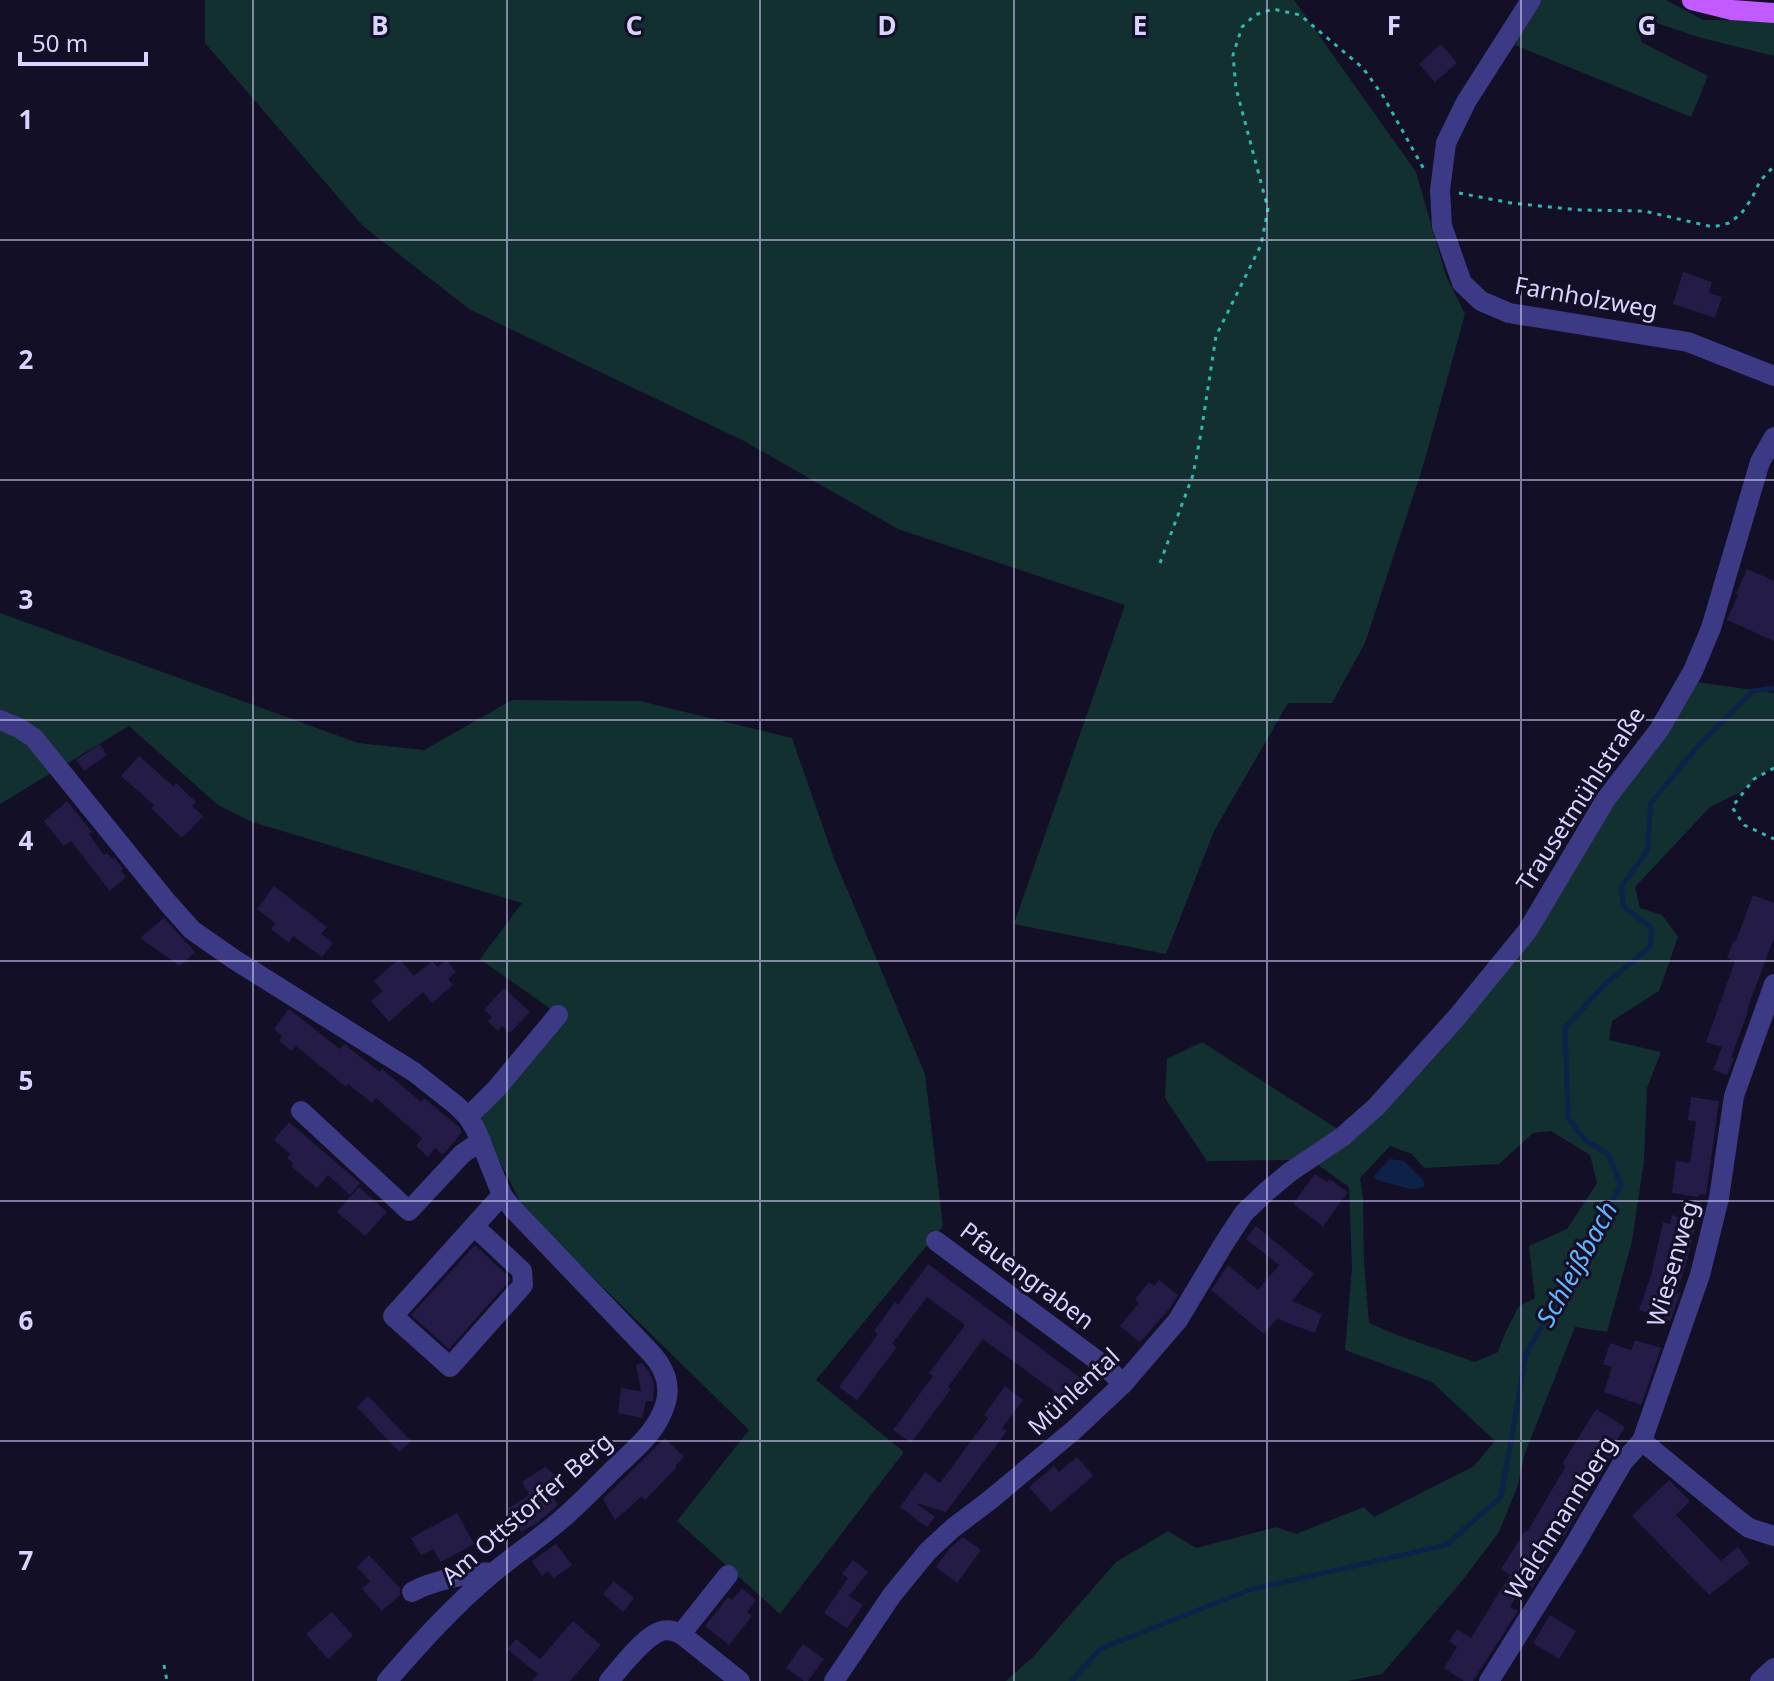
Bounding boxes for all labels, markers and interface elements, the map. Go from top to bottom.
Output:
text: B [371,7,389,43]
text: C [626,7,642,43]
text: D [877,7,897,43]
text: E [1133,7,1147,43]
text: F [1387,7,1401,43]
text: G [1638,7,1656,43]
scale bar [20,16,146,66]
text: 50 m [32,26,88,59]
text: 1 [19,101,33,137]
street label: Farnholzweg [1512,268,1660,325]
text: 2 [19,341,34,377]
text: 3 [19,581,33,617]
street label: Trausetmühlstraße [1508,700,1652,897]
text: 4 [19,822,34,858]
text: 5 [19,1062,33,1098]
water label: Schleißbach [1527,1194,1625,1333]
street label: Wiesenweg [1638,1197,1705,1330]
street label: Pfauengraben [954,1213,1102,1336]
text: 6 [19,1302,34,1338]
street label: Mühlental [1020,1340,1126,1442]
street label: Am Ottstorfer Berg [434,1424,618,1591]
street label: Walchmannberg [1496,1430,1623,1605]
text: 7 [19,1542,34,1578]

